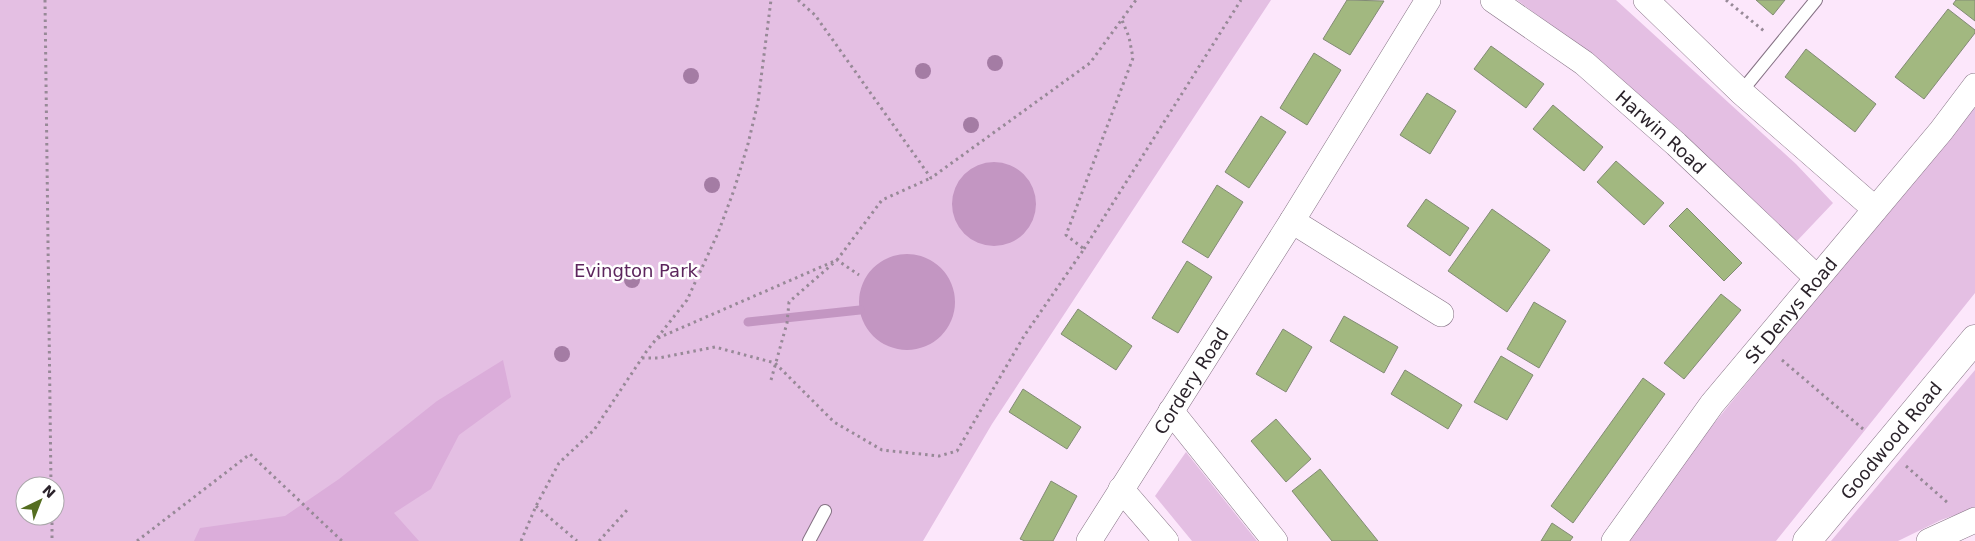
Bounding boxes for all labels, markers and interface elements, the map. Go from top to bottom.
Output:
street label: Harwin Road [1612,86,1711,178]
street label: St Denys Road [1740,253,1841,367]
park label: Evington Park [574,260,699,281]
street label: Cordery Road [1149,323,1232,438]
street label: Goodwood Road [1836,377,1946,503]
north arrow [15,476,65,526]
text: N [39,482,59,501]

